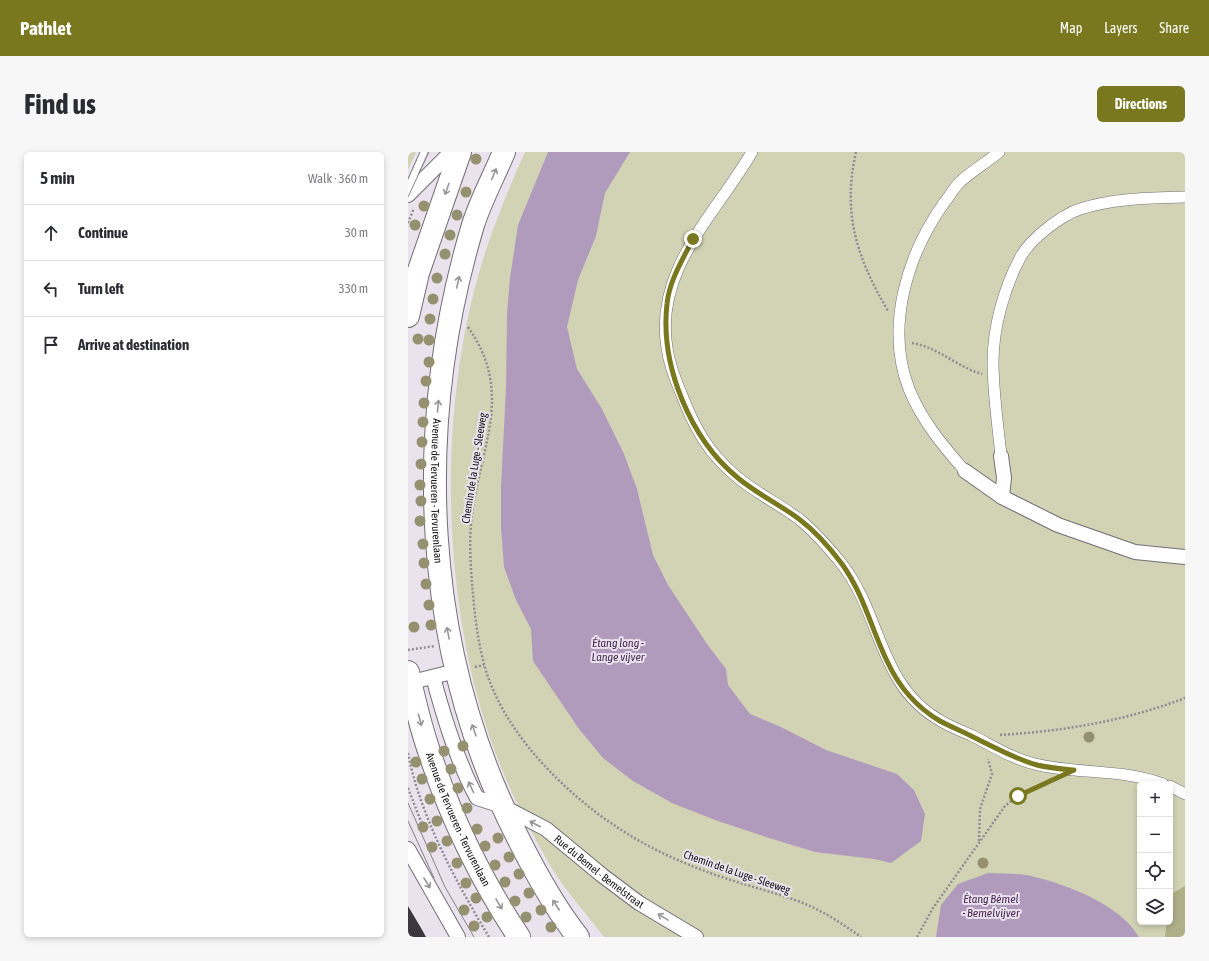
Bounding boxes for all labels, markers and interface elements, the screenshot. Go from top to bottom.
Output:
text: Pathlet [20,17,71,39]
text: Map [1060,20,1082,36]
text: Layers [1104,20,1137,36]
text: Share [1159,20,1189,36]
button: Directions [1097,86,1185,122]
text: Find us [24,88,96,120]
text: 5 min [40,168,75,188]
one-way arrow [491,169,499,181]
text: Walk · 360 m [308,171,368,186]
one-way arrow [443,182,450,195]
icon: ahead [40,222,62,244]
text: Continue [78,224,128,241]
text: 30 m [345,225,368,240]
route end [684,230,702,248]
one-way arrow [455,276,463,289]
icon: left [40,278,62,300]
text: Turn left [78,280,124,297]
text: 330 m [339,281,368,296]
icon: arrive [40,334,62,356]
text: Arrive at destination [78,336,189,353]
one-way arrow [434,400,441,413]
street label: Chemin de la Luge - Sleeweg [459,411,489,524]
street label: Avenue de Tervueren - Tervurenlaan [429,418,445,564]
one-way arrow [444,627,452,640]
water label: Étang long - Lange vijver [592,636,645,664]
one-way arrow [416,714,424,727]
one-way arrow [469,724,477,736]
street label: Avenue de Tervueren - Tervurenlaan [424,751,493,888]
one-way arrow [467,781,474,793]
map controls [1137,781,1173,925]
button: + [1137,781,1173,817]
route start [1009,787,1027,805]
button: − [1137,817,1173,853]
one-way arrow [530,819,542,827]
street label: Rue du Bemel - Bemelstraat [552,832,646,911]
street label: Chemin de la Luge - Sleeweg [682,848,792,896]
button: locate [1137,853,1173,889]
one-way arrow [423,877,431,889]
button: layers [1137,889,1173,925]
water label: Étang Bémel - Bemelvijver [962,892,1020,920]
one-way arrow [495,897,503,909]
one-way arrow [552,899,560,910]
one-way arrow [657,912,669,920]

